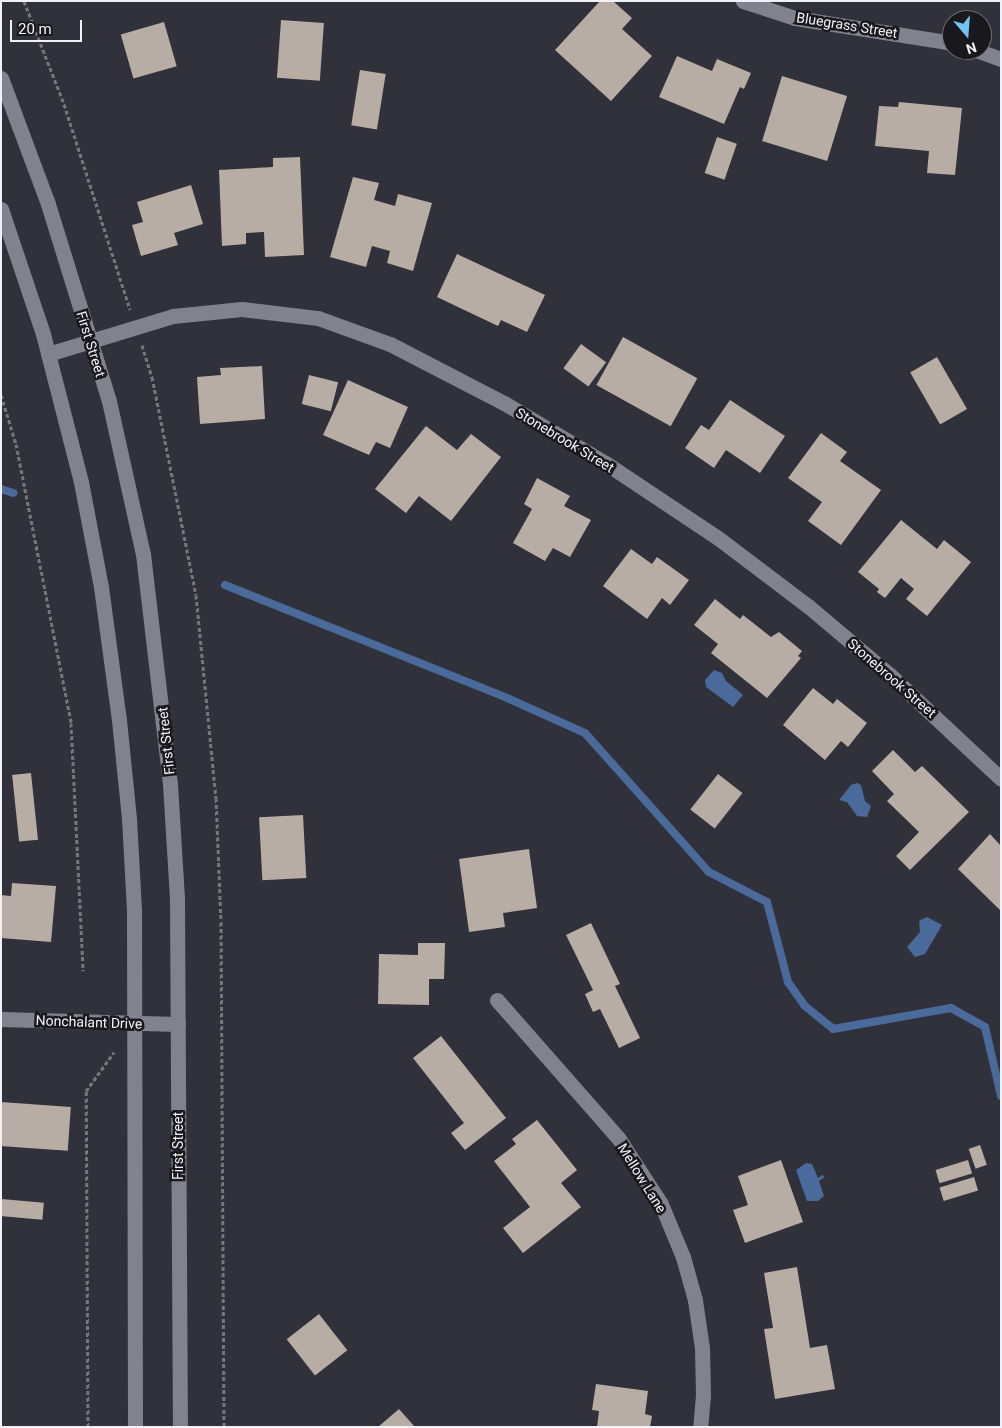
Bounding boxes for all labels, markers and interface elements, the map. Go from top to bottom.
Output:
street label: Bluegrass Street [795,9,899,41]
scale bar [12,10,85,42]
north arrow [942,10,992,60]
text: 20 m [18,20,52,38]
text: N [964,39,979,57]
street label: First Street [73,309,109,379]
street label: Stonebrook Street [513,404,617,476]
street label: Stonebrook Street [844,635,940,721]
street label: First Street [154,706,178,776]
street label: Nonchalant Drive [35,1012,143,1032]
street label: First Street [170,1112,186,1180]
street label: Mellow Lane [614,1140,670,1216]

